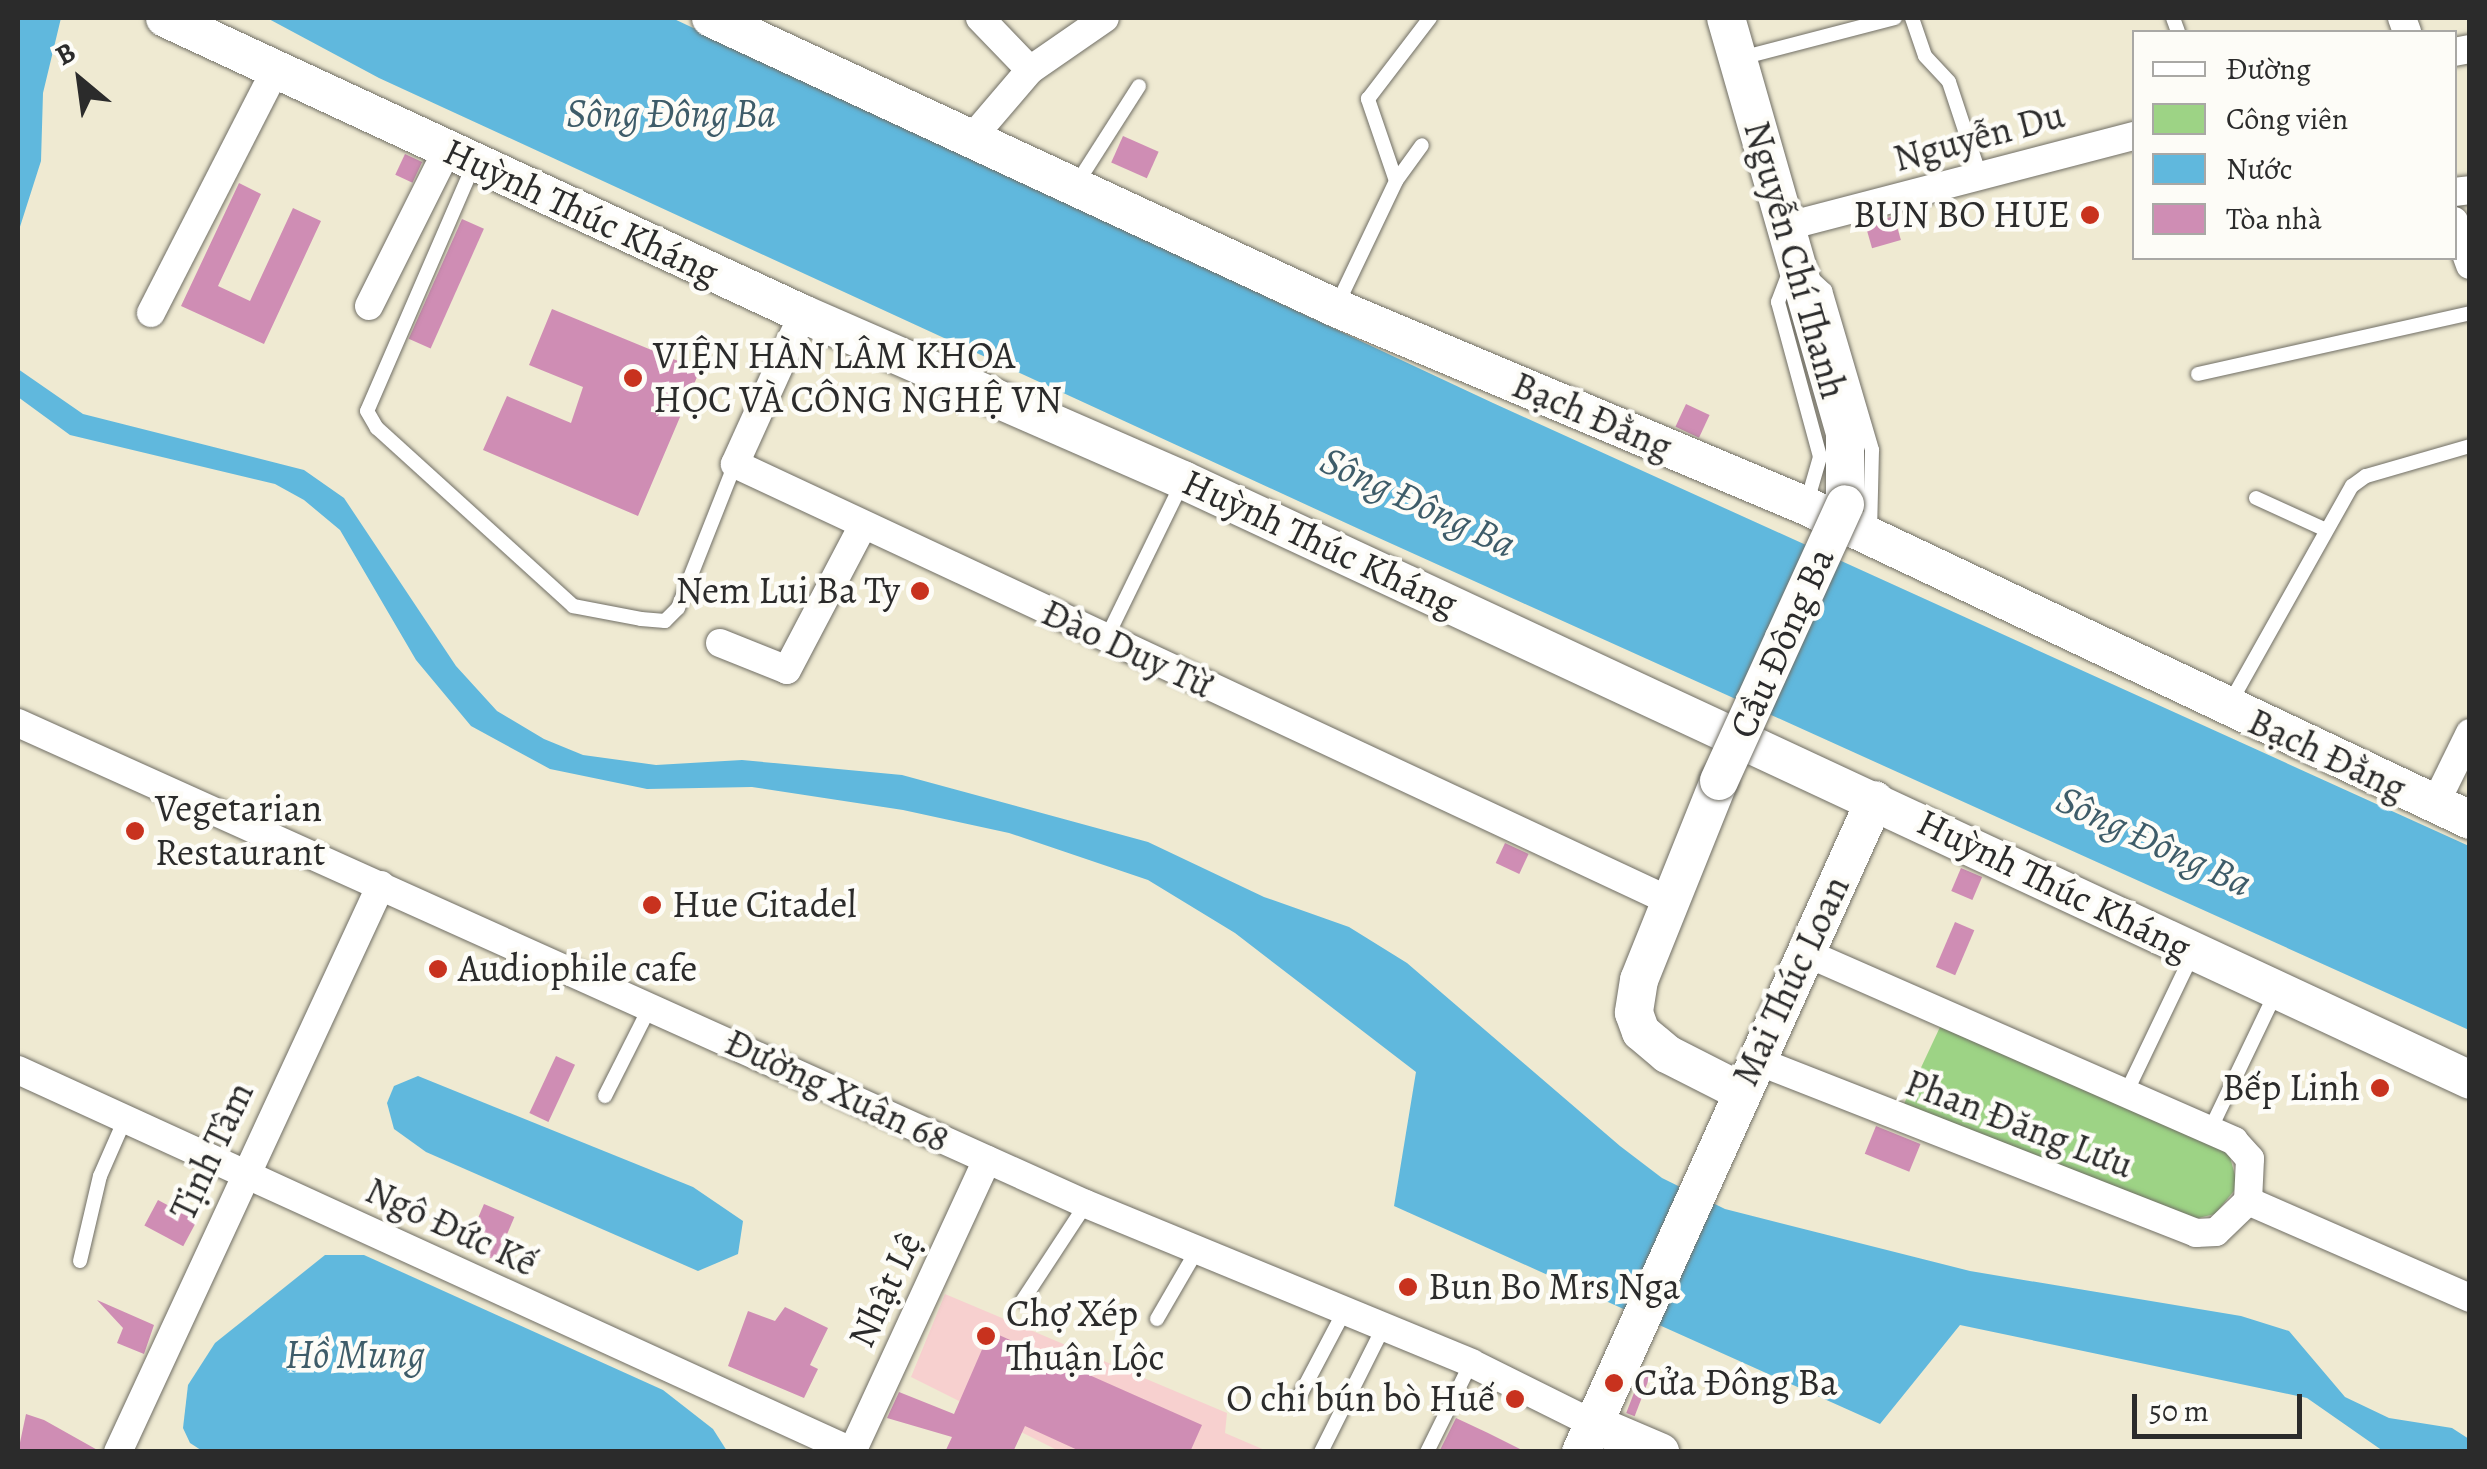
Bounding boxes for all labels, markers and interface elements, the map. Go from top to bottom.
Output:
north arrow [30,30,130,130]
legend [2132,30,2457,260]
text: B [49,33,82,75]
text: Đường [2226,49,2311,89]
water label: Sông Đông Ba [566,90,776,138]
street label: Nguyễn Du [1889,92,2069,182]
text: Công viên [2226,99,2348,139]
street label: Nguyễn Chí Thanh [1734,116,1856,404]
street label: Huỳnh Thúc Kháng [436,128,726,296]
text: Nước [2226,149,2292,189]
place label: BUN BO HUE [1853,192,2070,238]
text: Tòa nhà [2226,199,2322,239]
marker: BUN BO HUE [2079,204,2101,226]
place label: VIỆN HÀN LÂM KHOA HỌC VÀ CÔNG NGHỆ VN [653,333,1062,422]
street label: Bạch Đằng [1505,362,1679,470]
marker: VIỆN HÀN LÂM KHOA HỌC VÀ CÔNG NGHỆ VN [622,367,644,389]
water label: Sông Đông Ba [1313,436,1523,568]
street label: Huỳnh Thúc Kháng [1175,459,1465,627]
street label: Cầu Đông Ba [1720,541,1844,745]
place label: Nem Lui Ba Ty [675,568,900,614]
marker: Nem Lui Ba Ty [909,580,931,602]
street label: Đào Duy Từ [1034,590,1220,708]
street label: Bạch Đằng [2241,699,2413,811]
water label: Sông Đông Ba [2049,775,2259,907]
place label: Vegetarian Restaurant [155,786,325,876]
street label: Huỳnh Thúc Kháng [1910,799,2198,971]
marker: Vegetarian Restaurant [124,820,146,842]
street label: Mai Thúc Loan [1723,869,1859,1093]
place label: Hue Citadel [672,882,856,928]
marker: Hue Citadel [641,894,663,916]
place label: Audiophile cafe [458,946,697,992]
marker: Audiophile cafe [427,958,449,980]
street label: Đường Xuân 68 [718,1019,956,1163]
street label: Phan Đăng Lưu [1899,1060,2139,1188]
place label: Bếp Linh [2222,1065,2360,1111]
street label: Tịnh Tâm [160,1075,264,1227]
marker: Bếp Linh [2369,1077,2391,1099]
street label: Ngô Đức Kế [358,1168,544,1286]
street label: Nhật Lệ [839,1225,931,1355]
place label: Bun Bo Mrs Nga [1428,1264,1680,1310]
marker: Bun Bo Mrs Nga [1397,1276,1419,1298]
place label: Chợ Xép Thuận Lộc [1006,1291,1165,1380]
marker: Chợ Xép Thuận Lộc [975,1325,997,1347]
water label: Hồ Mung [285,1331,425,1379]
place label: Cửa Đông Ba [1634,1360,1838,1406]
marker: Cửa Đông Ba [1603,1372,1625,1394]
scale bar [2137,1374,2307,1436]
place label: O chi bún bò Huế [1226,1376,1495,1422]
marker: O chi bún bò Huế [1504,1388,1526,1410]
text: 50 m [2149,1391,2209,1431]

